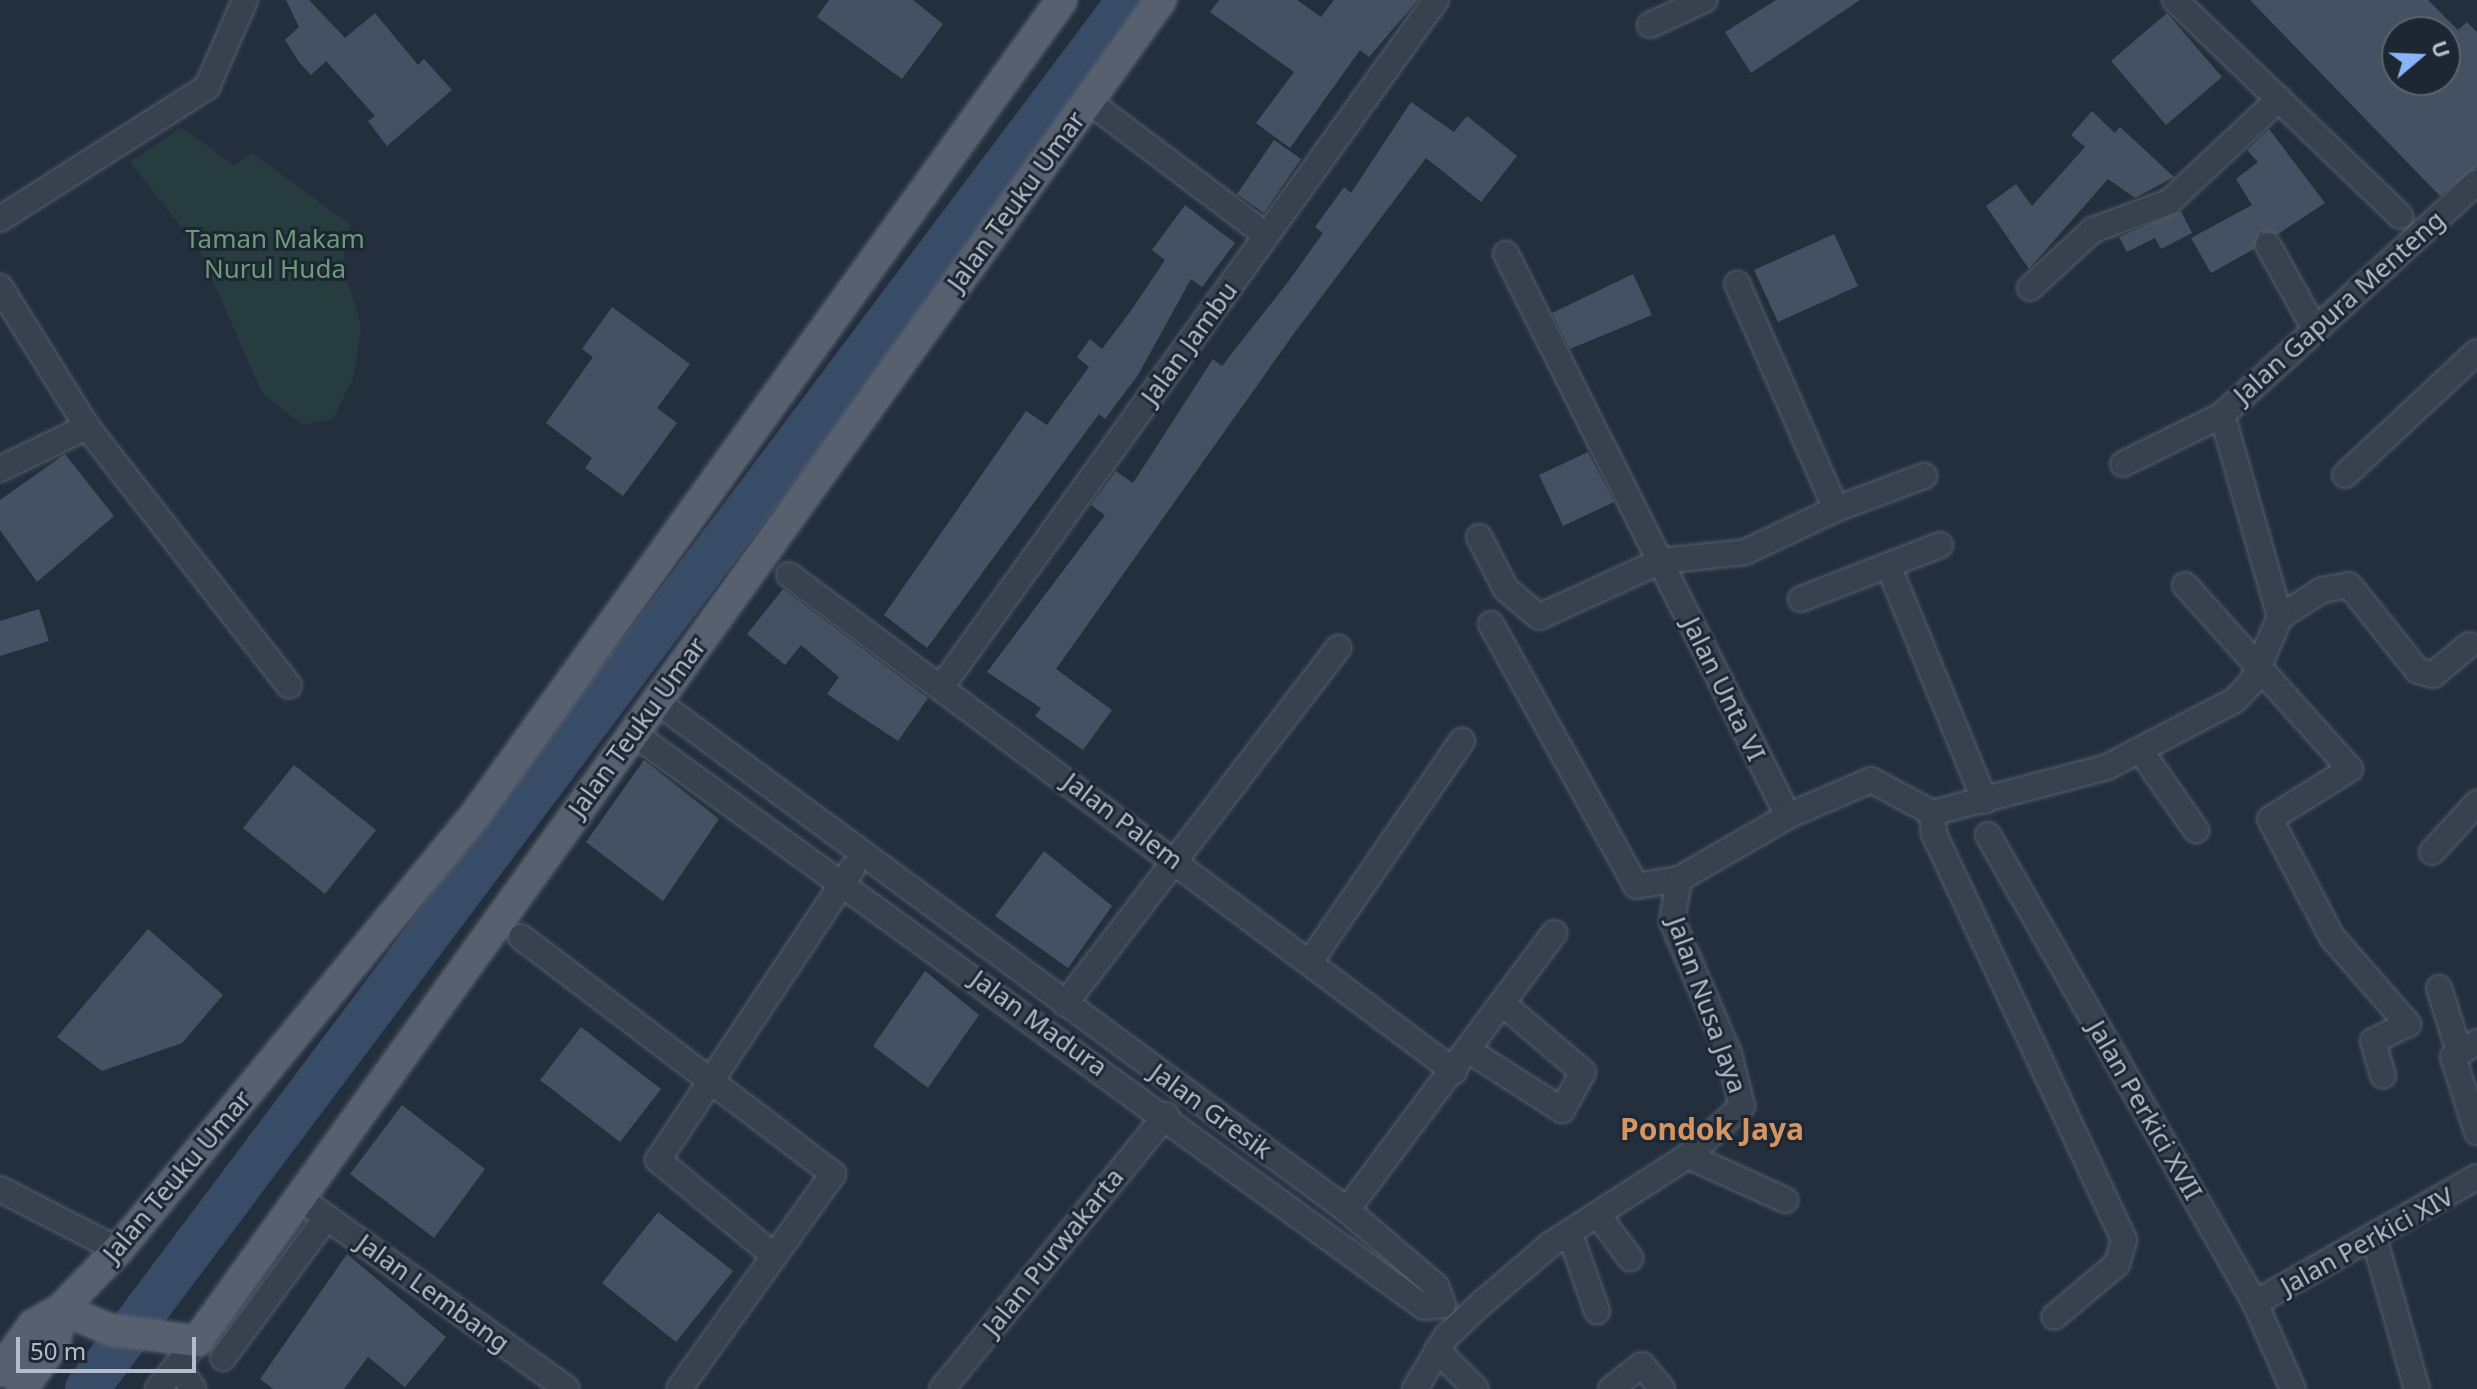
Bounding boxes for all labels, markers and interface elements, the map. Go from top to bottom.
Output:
north arrow [2381,16,2461,96]
text: U [2425,36,2459,62]
street label: Jalan Teuku Umar [940,105,1092,297]
street label: Jalan Gapura Menteng [2227,204,2451,410]
park label: Taman Makam Nurul Huda [185,223,365,284]
street label: Jalan Jambu [1134,276,1244,410]
street label: Jalan Unta VI [1676,612,1772,766]
street label: Jalan Teuku Umar [561,631,713,823]
street label: Jalan Palem [1057,766,1189,876]
street label: Jalan Nusa Jaya [1661,913,1753,1097]
street label: Jalan Madura [965,963,1113,1083]
street label: Jalan Perkici XVII [2081,1015,2209,1205]
street label: Jalan Gresik [1144,1056,1278,1166]
street label: Jalan Teuku Umar [96,1084,258,1268]
district label: Pondok Jaya [1620,1111,1804,1147]
street label: Jalan Purwakarta [976,1162,1130,1342]
street label: Jalan Perkici XIV [2275,1181,2459,1301]
street label: Jalan Lembang [351,1227,515,1359]
scale bar [20,1321,200,1371]
text: 50 m [30,1334,86,1367]

